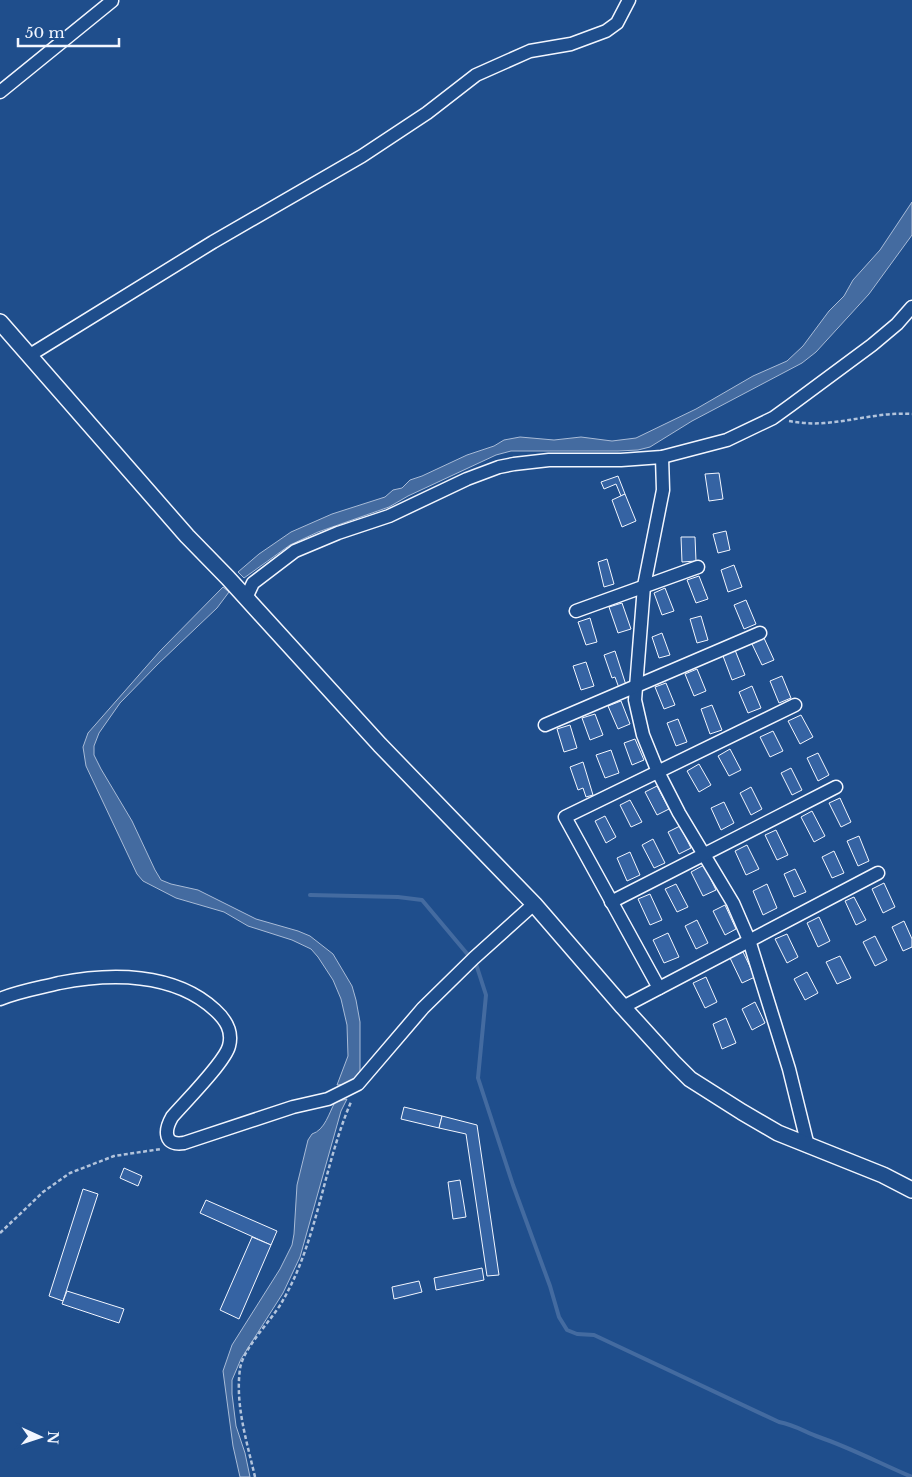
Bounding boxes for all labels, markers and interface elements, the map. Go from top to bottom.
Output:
scale bar [18,15,119,47]
text: 50 m [25,23,65,42]
north arrow [15,1412,65,1462]
text: N [44,1431,62,1445]

